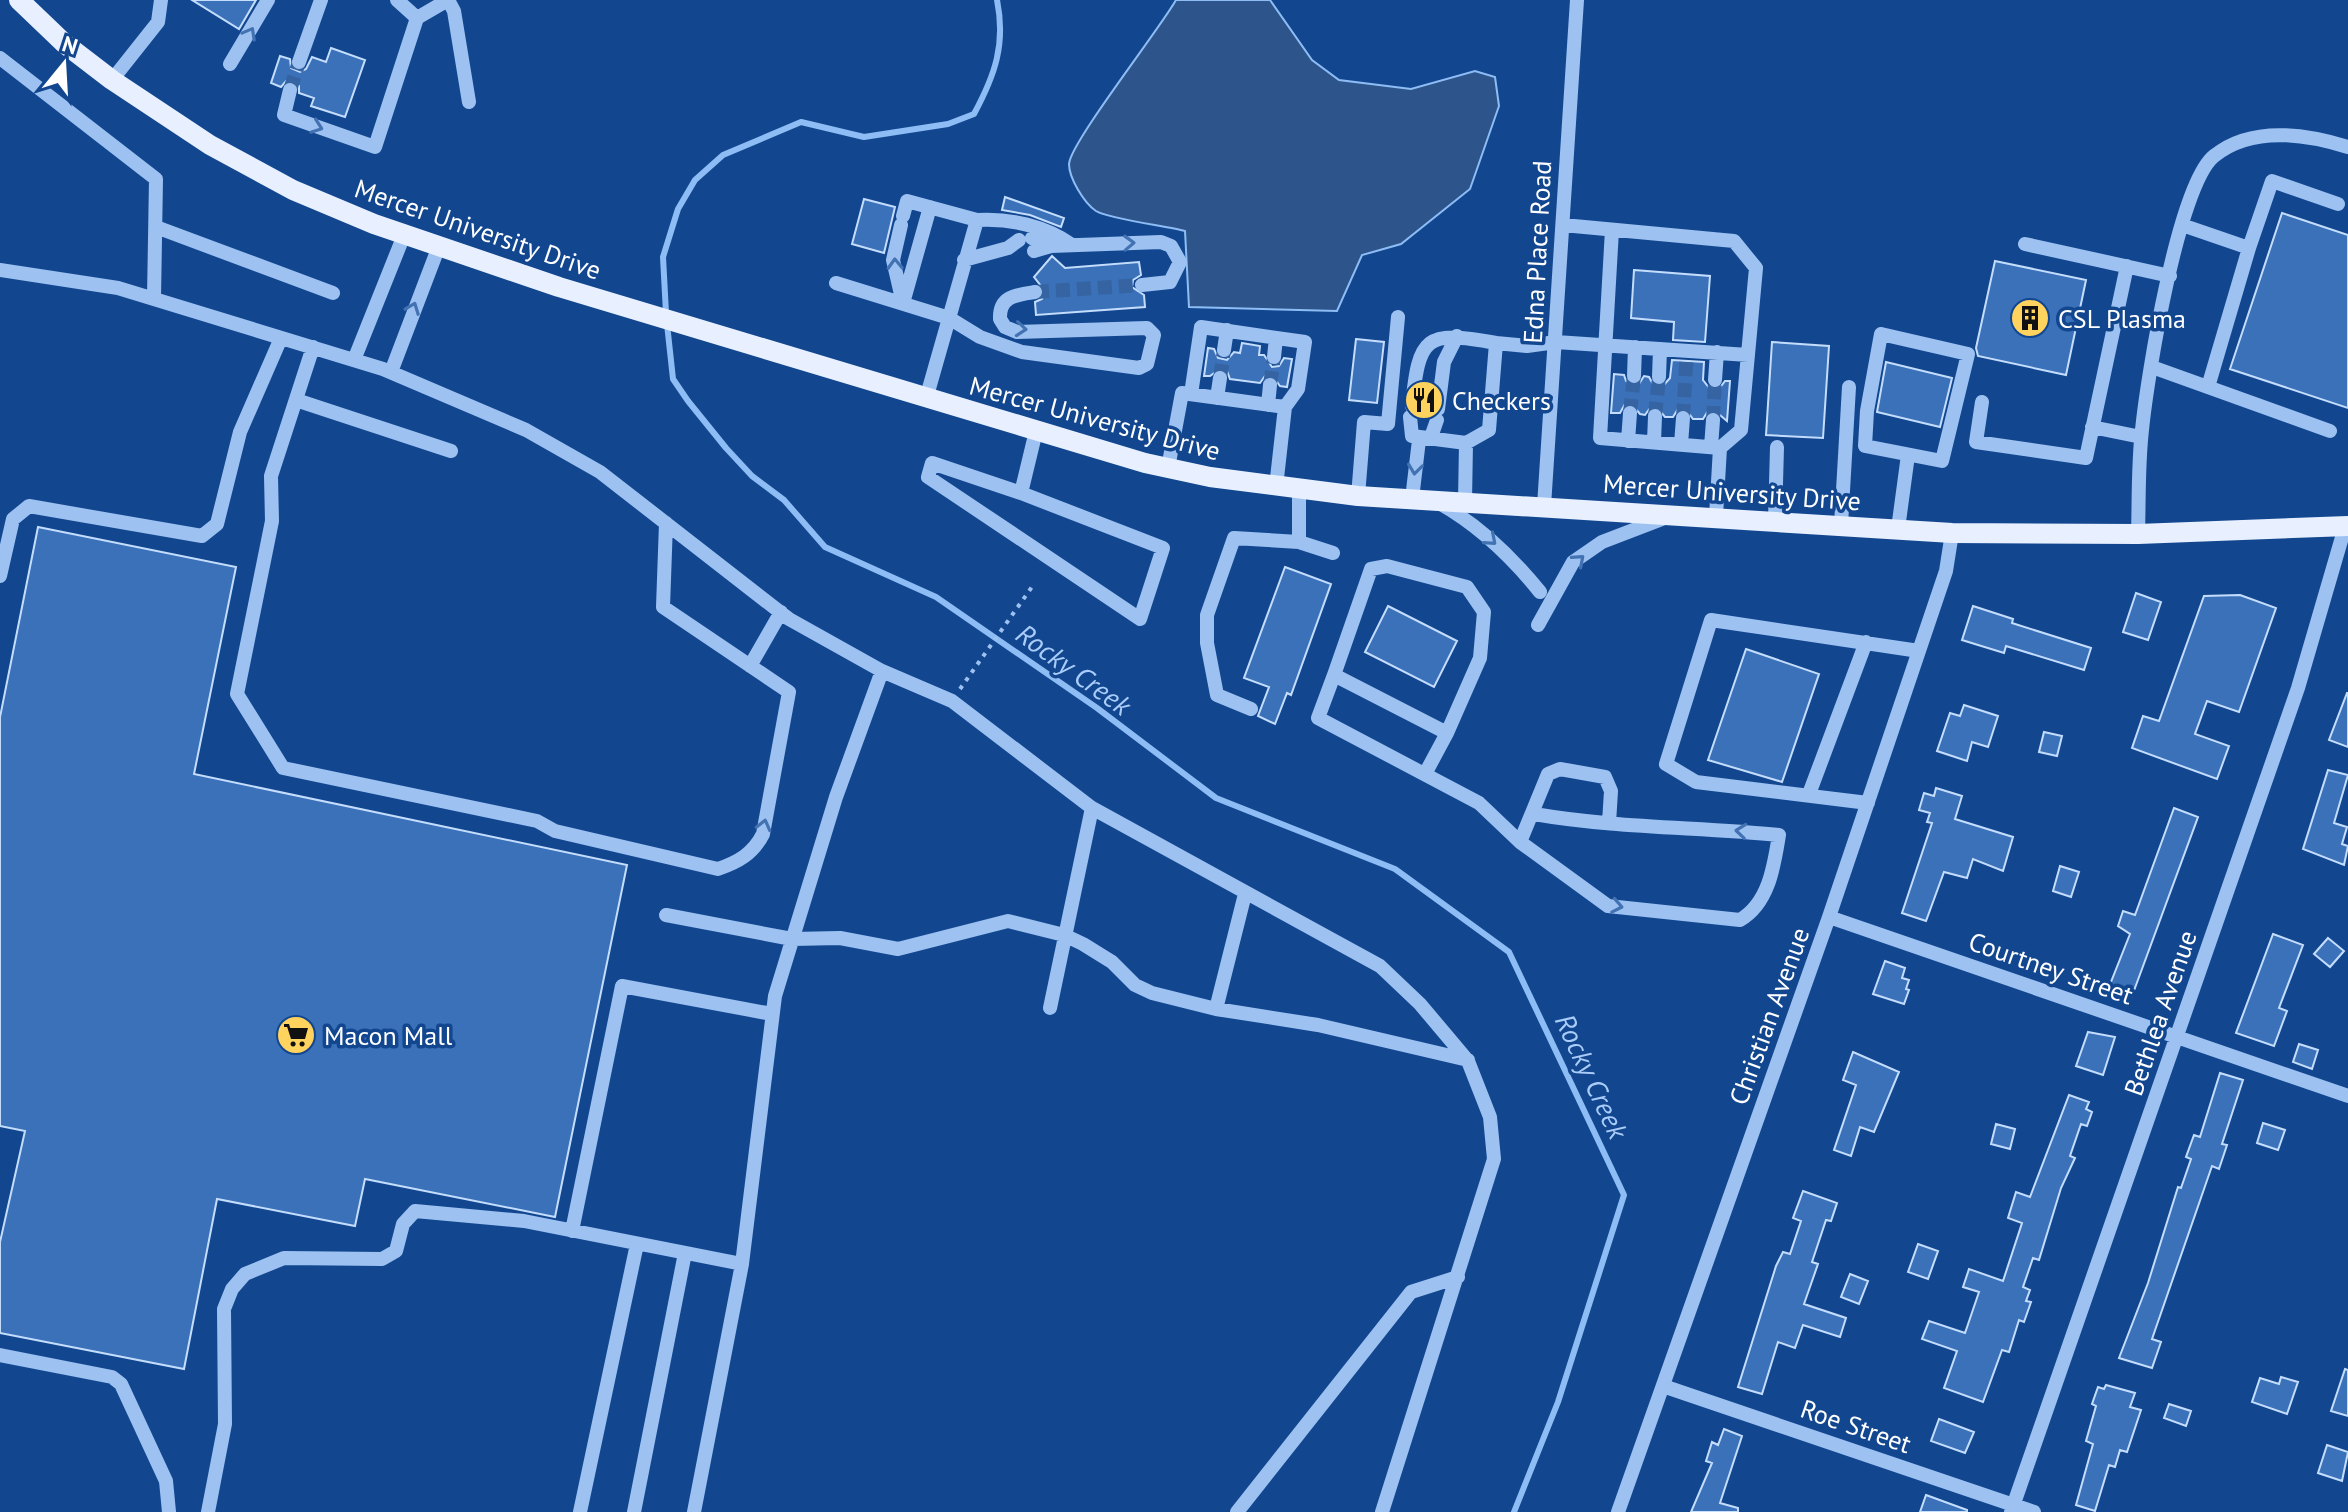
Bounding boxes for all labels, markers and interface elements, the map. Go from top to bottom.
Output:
north arrow [24,24,104,104]
one-way arrow [241,26,256,41]
text: N [59,29,81,61]
one-way arrow [310,117,324,134]
street label: Edna Place Road [1516,160,1558,344]
street label: Mercer University Drive [351,171,605,287]
one-way arrow [1123,235,1136,252]
one-way arrow [886,257,903,270]
building icon: CSL Plasma [2009,297,2051,339]
one-way arrow [403,302,420,316]
place label: CSL Plasma [2058,302,2186,335]
one-way arrow [1014,320,1027,337]
street label: Mercer University Drive [966,369,1224,467]
restaurant icon: Checkers [1403,379,1445,421]
place label: Checkers [1452,384,1551,417]
one-way arrow [1407,463,1424,476]
street label: Mercer University Drive [1602,467,1862,517]
one-way arrow [1481,530,1496,544]
one-way arrow [1570,555,1584,569]
water label: Rocky Creek [1009,615,1140,724]
one-way arrow [755,819,772,833]
one-way arrow [1735,823,1748,840]
one-way arrow [1610,896,1623,913]
street label: Christian Avenue [1722,923,1816,1109]
street label: Courtney Street [1964,924,2138,1012]
street label: Bethlea Avenue [2116,926,2204,1100]
water label: Rocky Creek [1547,1007,1638,1146]
supermarket icon: Macon Mall [275,1014,317,1056]
place label: Macon Mall [324,1019,453,1052]
street label: Roe Street [1796,1392,1916,1460]

